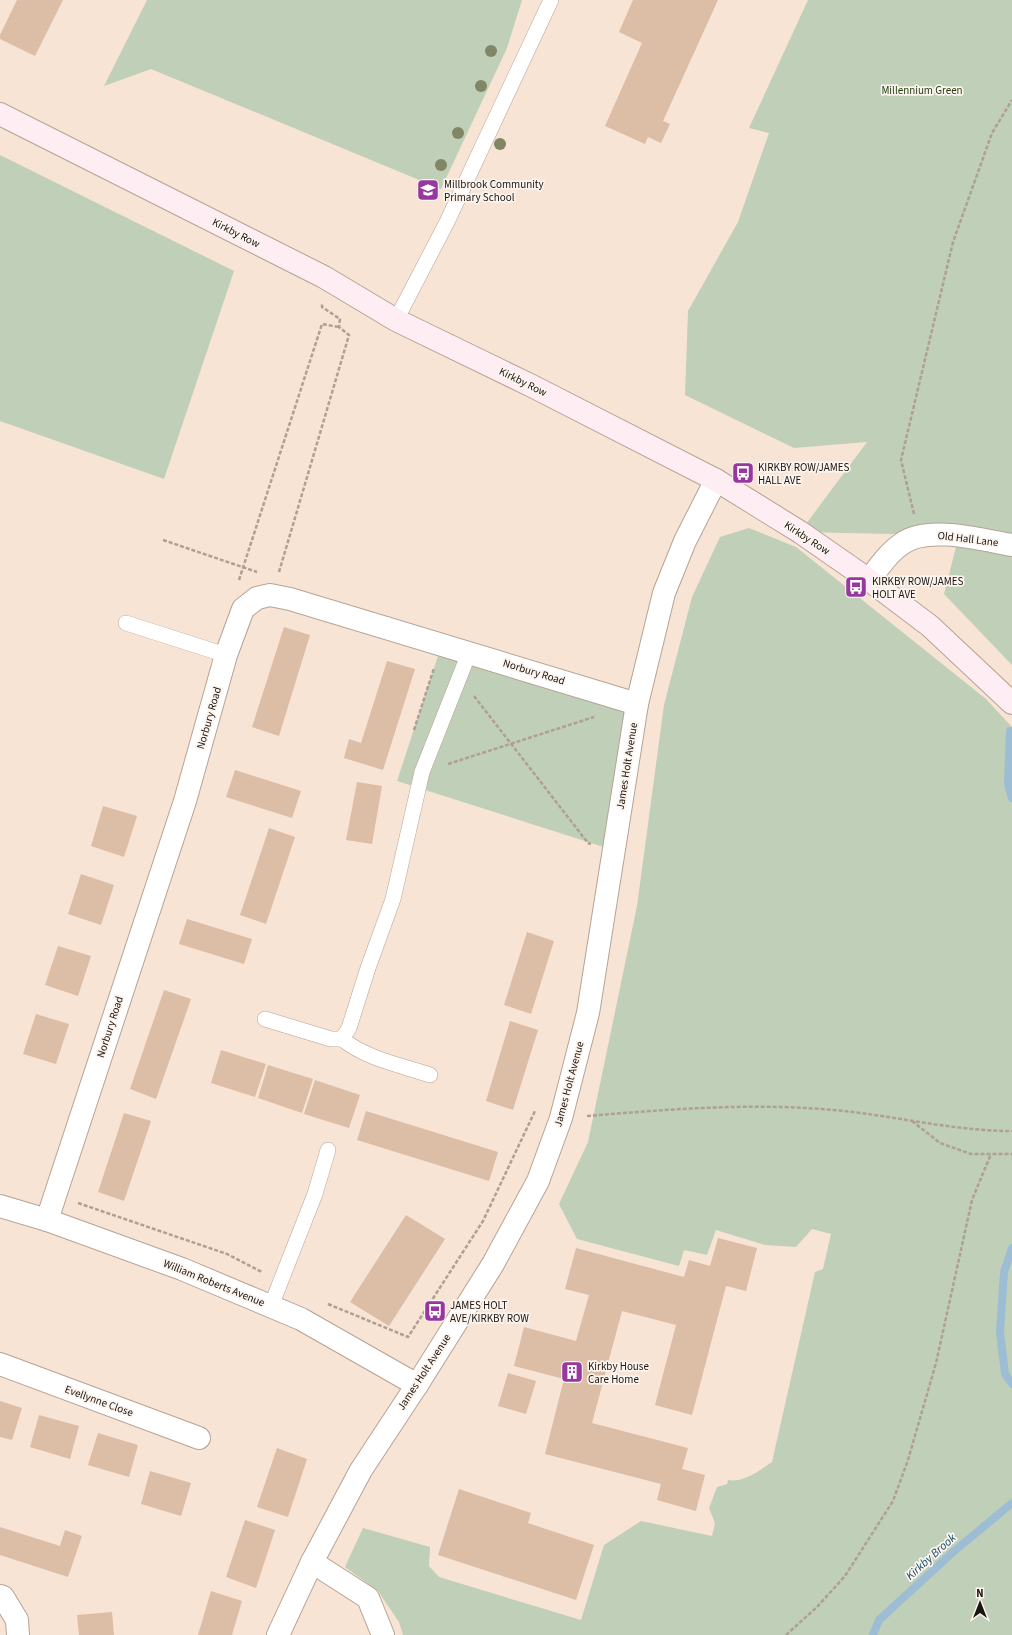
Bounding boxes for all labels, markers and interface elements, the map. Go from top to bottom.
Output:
park label: Millennium Green [881,83,963,98]
school or university icon: Millbrook Community Primary School [415,177,441,203]
place label: Millbrook Community Primary School [444,177,544,205]
street label: Kirkby Row [210,215,263,251]
street label: Kirkby Row [496,364,550,400]
bus stop icon: KIRKBY ROW/JAMES HALL AVE [730,460,756,486]
place label: KIRKBY ROW/JAMES HALL AVE [758,460,849,488]
street label: Kirkby Row [781,518,833,558]
street label: Old Hall Lane [937,528,1000,550]
bus stop icon: KIRKBY ROW/JAMES HOLT AVE [843,574,869,600]
place label: KIRKBY ROW/JAMES HOLT AVE [872,574,963,602]
street label: Norbury Road [501,655,567,689]
street label: Norbury Road [193,685,225,751]
street label: James Holt Avenue [613,721,641,811]
street label: Norbury Road [93,994,127,1060]
street label: James Holt Avenue [550,1039,588,1128]
street label: William Roberts Avenue [161,1256,268,1310]
bus stop icon: JAMES HOLT AVE/KIRKBY ROW [422,1298,448,1324]
place label: JAMES HOLT AVE/KIRKBY ROW [450,1298,529,1326]
street label: James Holt Avenue [394,1331,455,1413]
building icon: Kirkby House Care Home [559,1359,585,1385]
place label: Kirkby House Care Home [588,1359,649,1387]
street label: Evellynne Close [63,1382,136,1421]
water label: Kirkby Brook [902,1530,960,1584]
north arrow [960,1583,1000,1623]
text: N [976,1586,984,1601]

